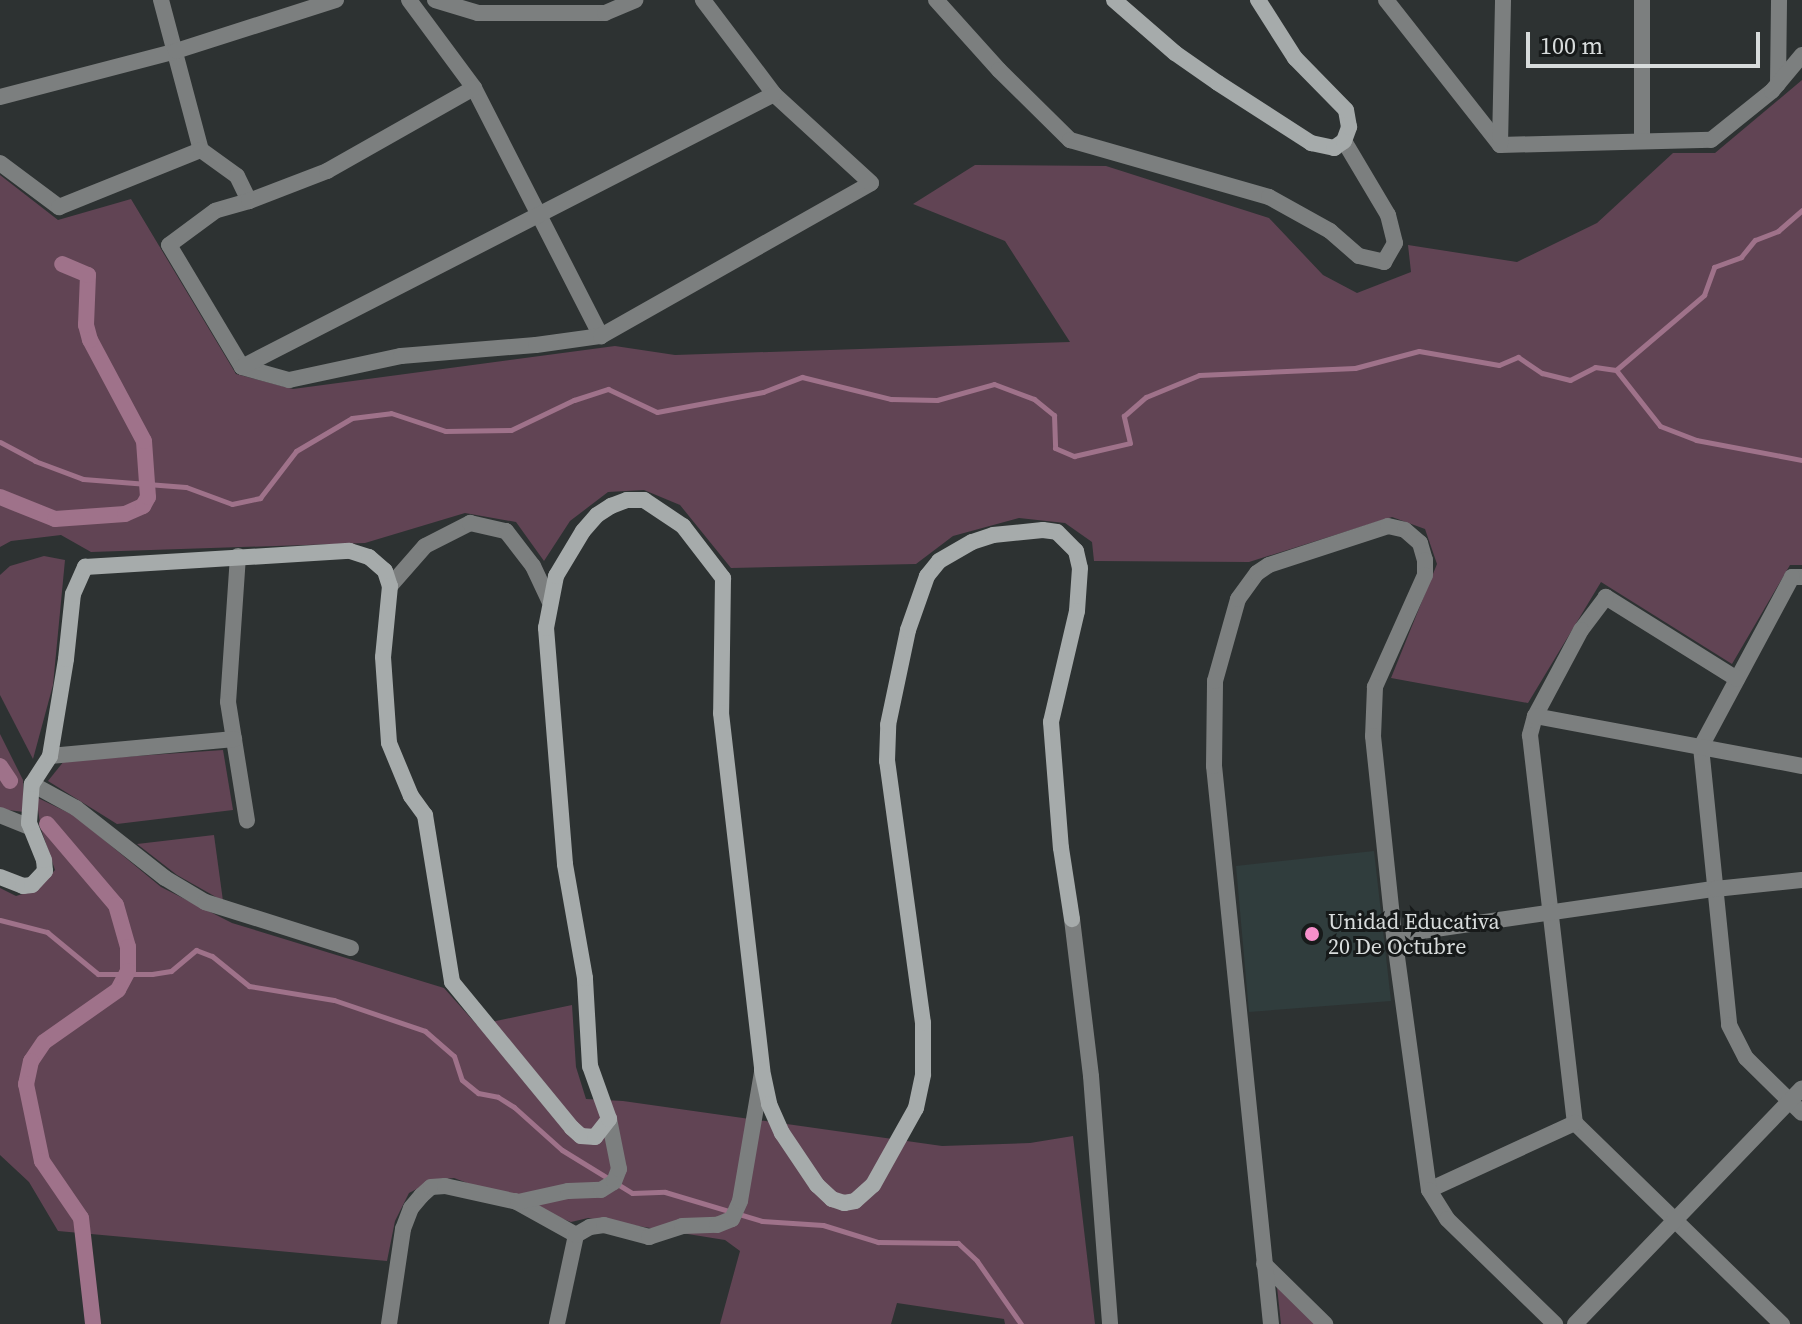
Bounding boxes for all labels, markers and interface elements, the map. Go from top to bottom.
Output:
scale bar [1530,16,1764,66]
text: 100 m [1540,29,1603,62]
place label: Unidad Educativa 20 De Octubre [1328,908,1500,960]
marker: Unidad Educativa 20 De Octubre [1303,925,1321,943]

